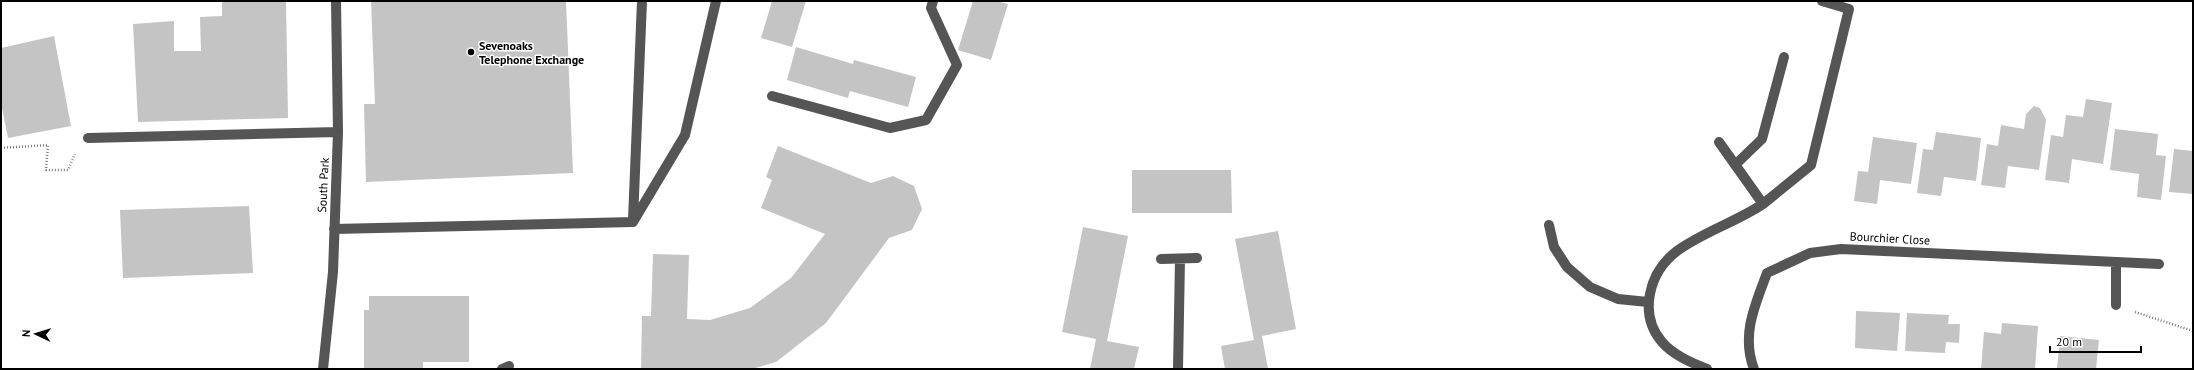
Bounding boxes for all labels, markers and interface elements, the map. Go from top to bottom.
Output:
place label: Sevenoaks Telephone Exchange [479,38,584,67]
marker: Sevenoaks Telephone Exchange [466,47,476,57]
street label: South Park [314,157,332,213]
street label: Bourchier Close [1849,228,1931,248]
north arrow [16,314,56,354]
scale bar [2050,328,2141,354]
text: N [19,329,33,337]
text: 20 m [2056,334,2082,349]

